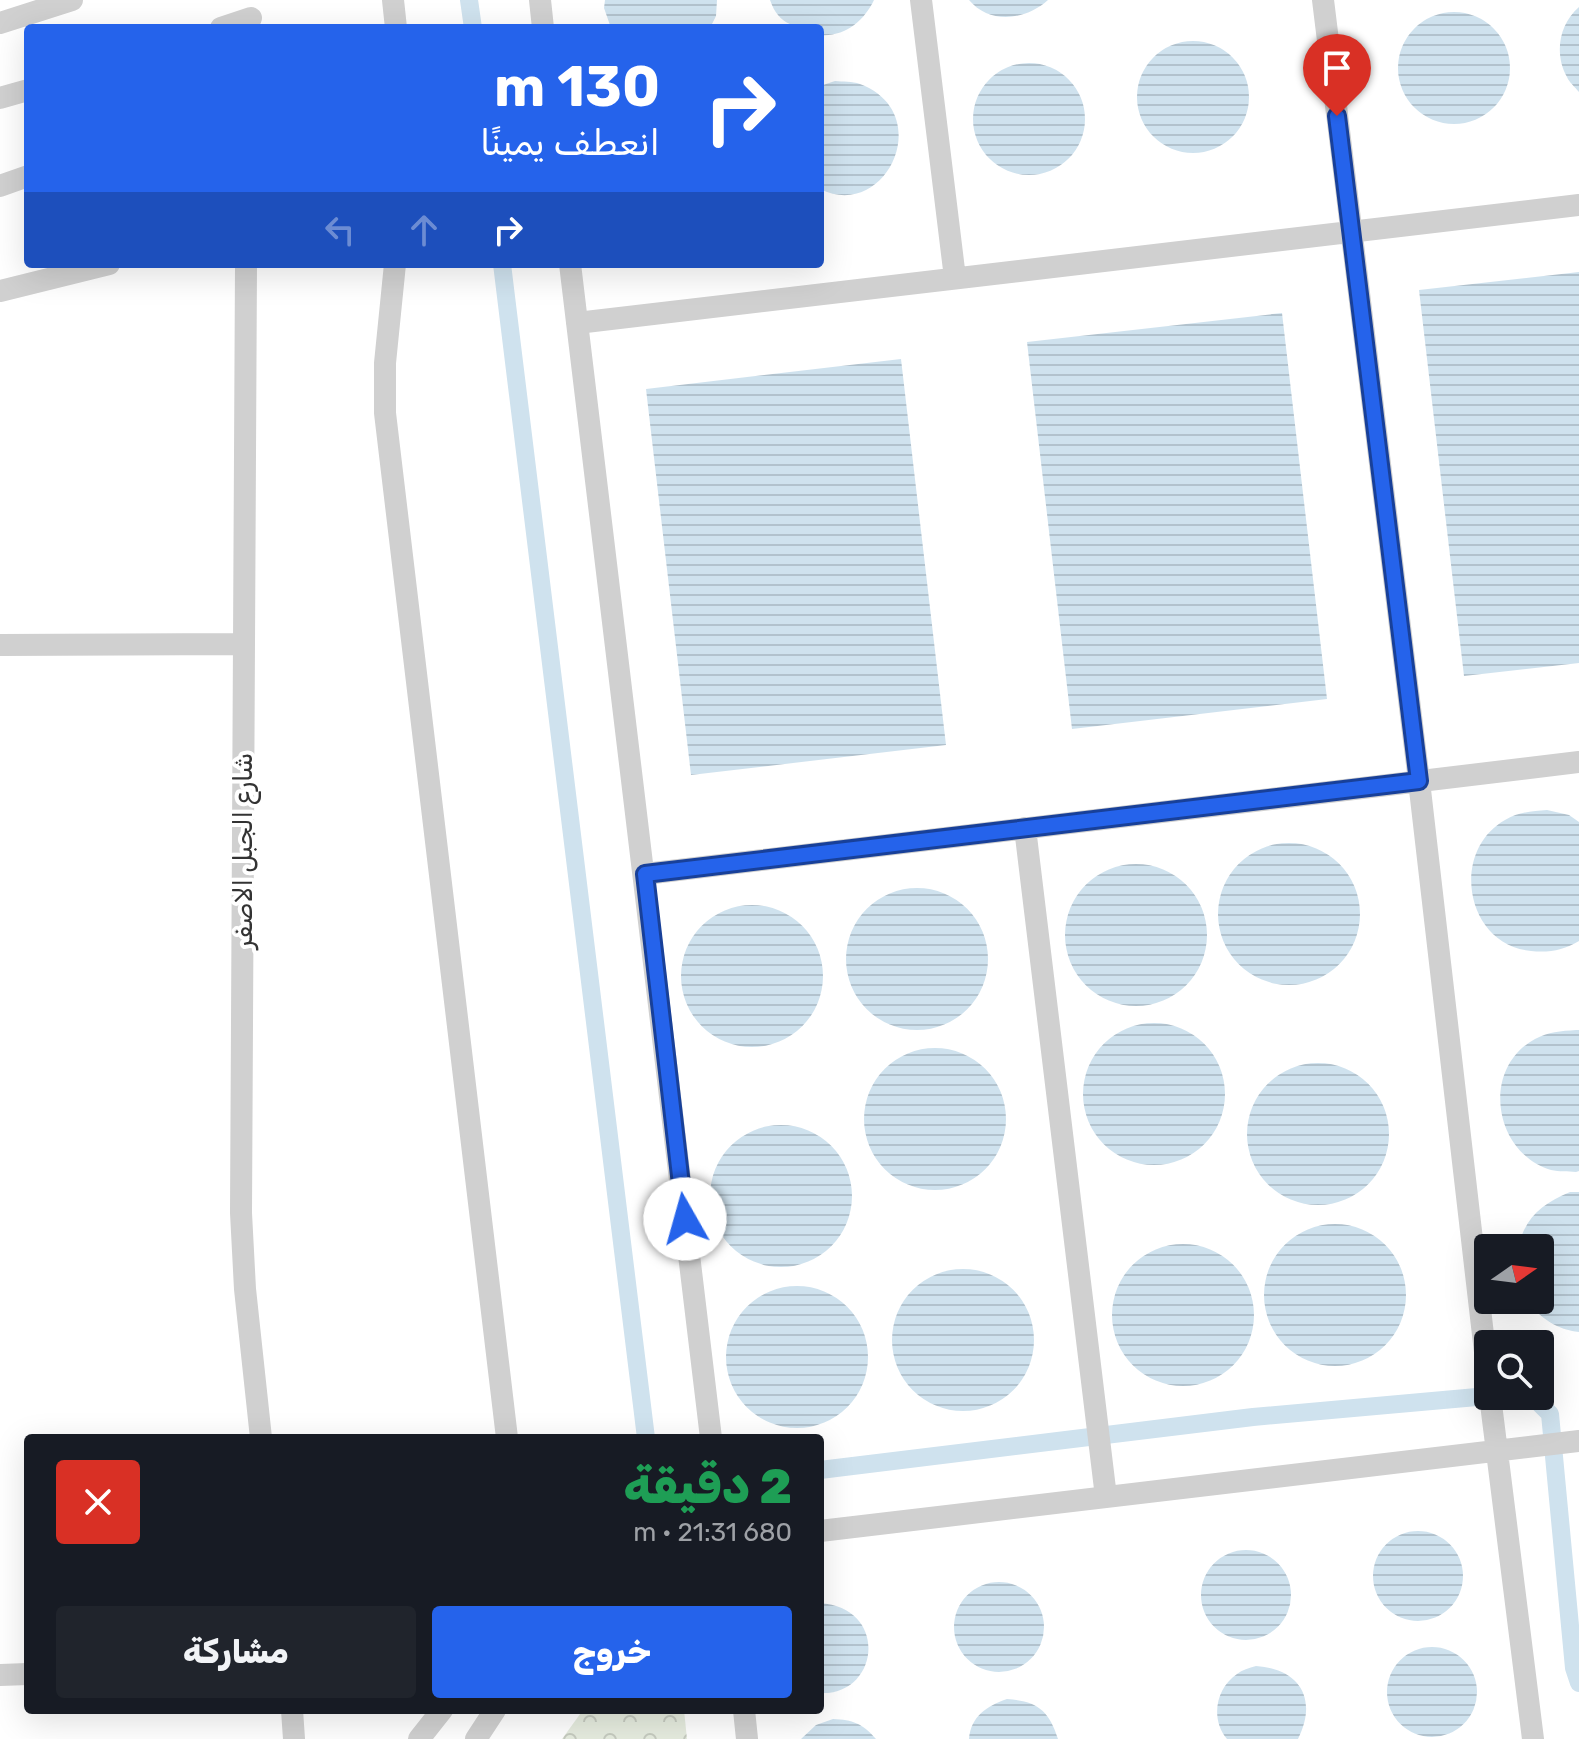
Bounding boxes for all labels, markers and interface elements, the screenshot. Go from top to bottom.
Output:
pin [1303,34,1371,116]
icon: arrive [1315,46,1359,90]
text: 130 m [494,54,660,120]
icon: right [688,56,792,160]
text: انعطف يمينًا [480,121,660,164]
icon: left [318,208,362,252]
icon: ahead [402,208,446,252]
icon: right [486,208,530,252]
street label: شارع الجبل الاصفر [228,753,261,951]
position arrow [643,1177,727,1261]
north arrow [1474,1234,1554,1314]
map controls [1474,1234,1554,1410]
button: search [1474,1330,1554,1410]
text: 2 دقيقة [623,1458,792,1515]
button: close [56,1460,140,1544]
text: 680 m · 21:31 [633,1517,792,1548]
button: مشاركة [56,1606,416,1698]
button: خروج [432,1606,792,1698]

